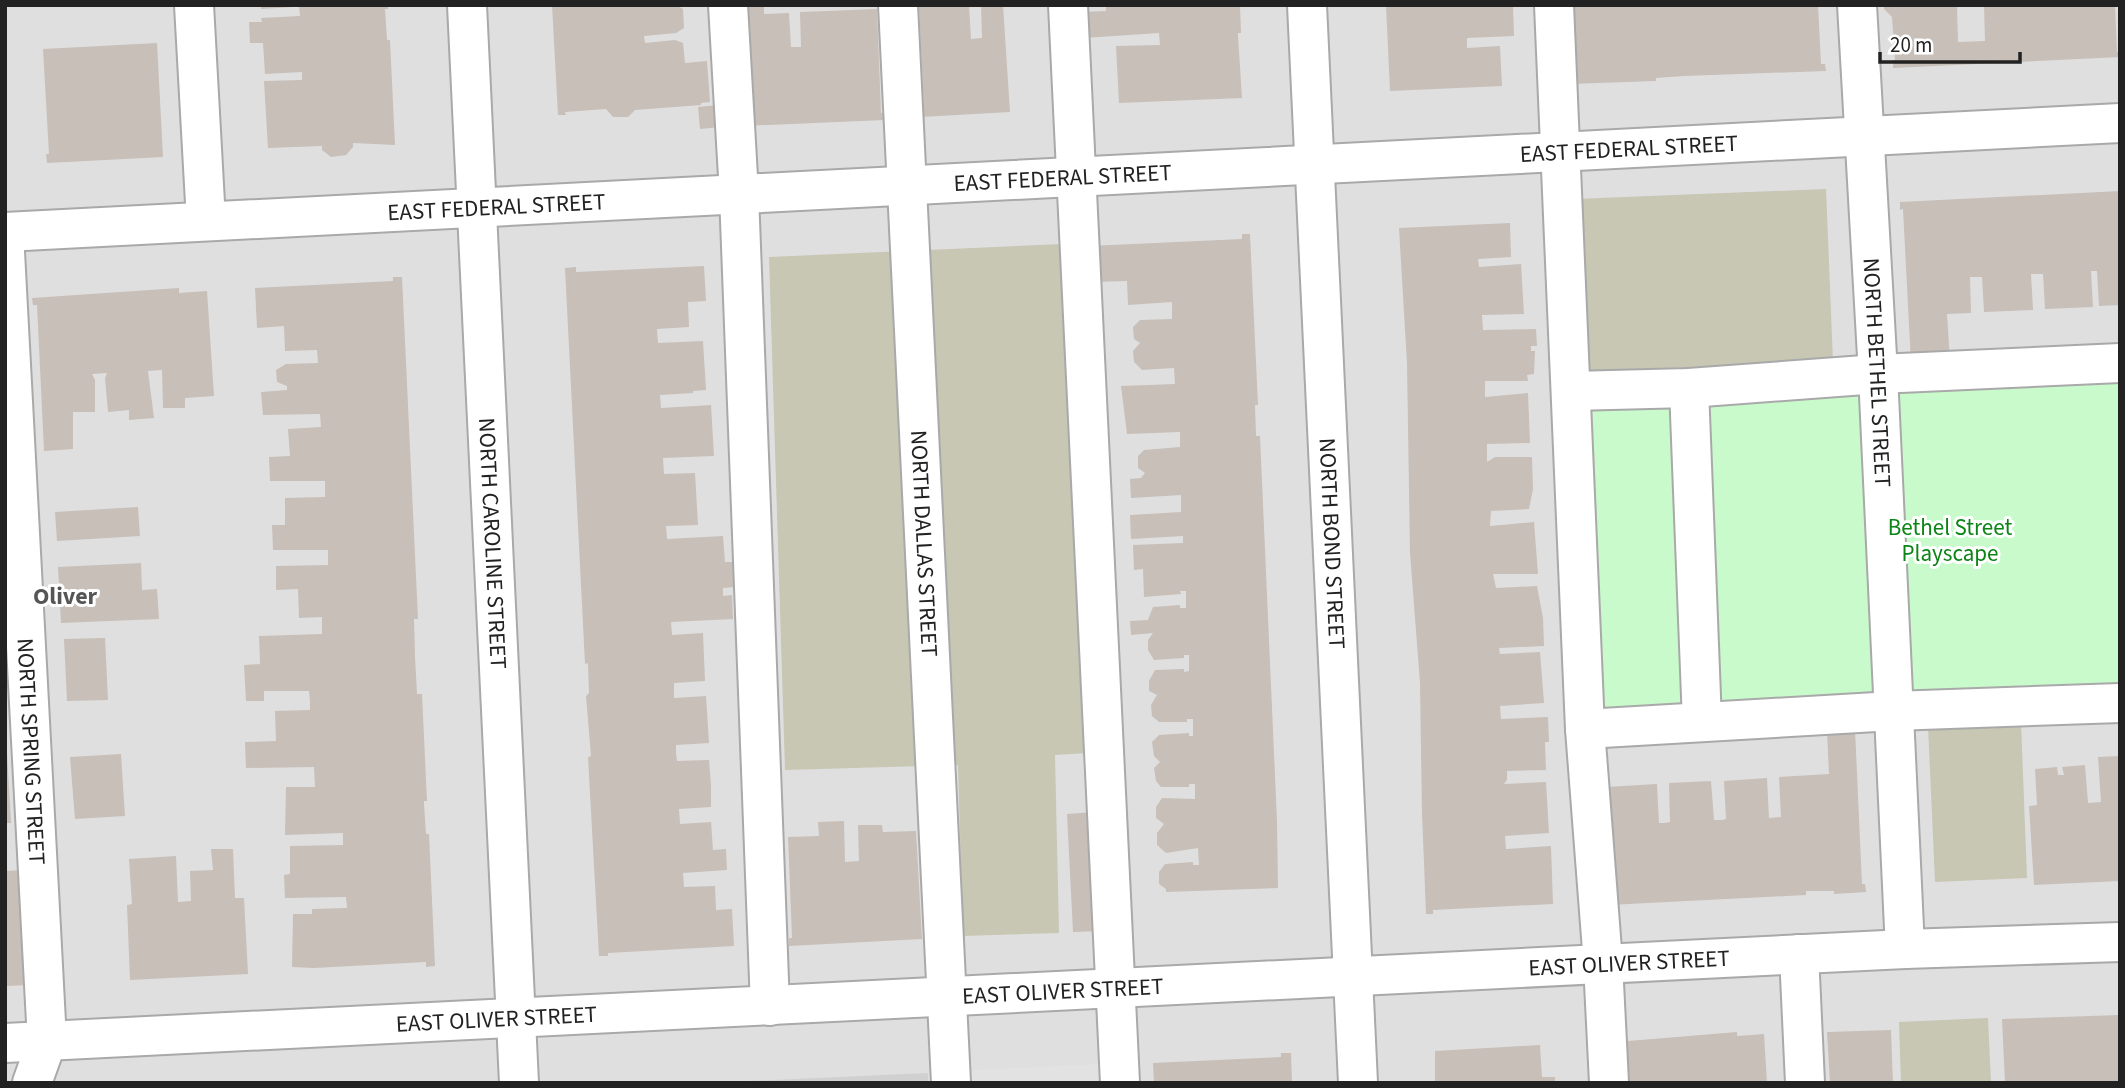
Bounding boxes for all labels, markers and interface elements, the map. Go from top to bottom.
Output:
scale bar [1880,21,2020,65]
text: 20 m [1890,30,1932,60]
street label: EAST FEDERAL STREET [1519,127,1739,171]
street label: EAST FEDERAL STREET [953,156,1172,200]
street label: EAST FEDERAL STREET [387,185,606,229]
street label: NORTH BETHEL STREET [1854,257,1899,488]
street label: NORTH CAROLINE STREET [470,417,515,670]
street label: NORTH DALLAS STREET [902,429,946,658]
street label: NORTH BOND STREET [1311,437,1353,650]
park label: Bethel Street Playscape [1888,511,2012,570]
district label: Oliver [33,579,98,614]
street label: NORTH SPRING STREET [9,637,54,865]
street label: EAST OLIVER STREET [1528,942,1730,985]
street label: EAST OLIVER STREET [961,970,1164,1013]
street label: EAST OLIVER STREET [395,998,598,1041]

